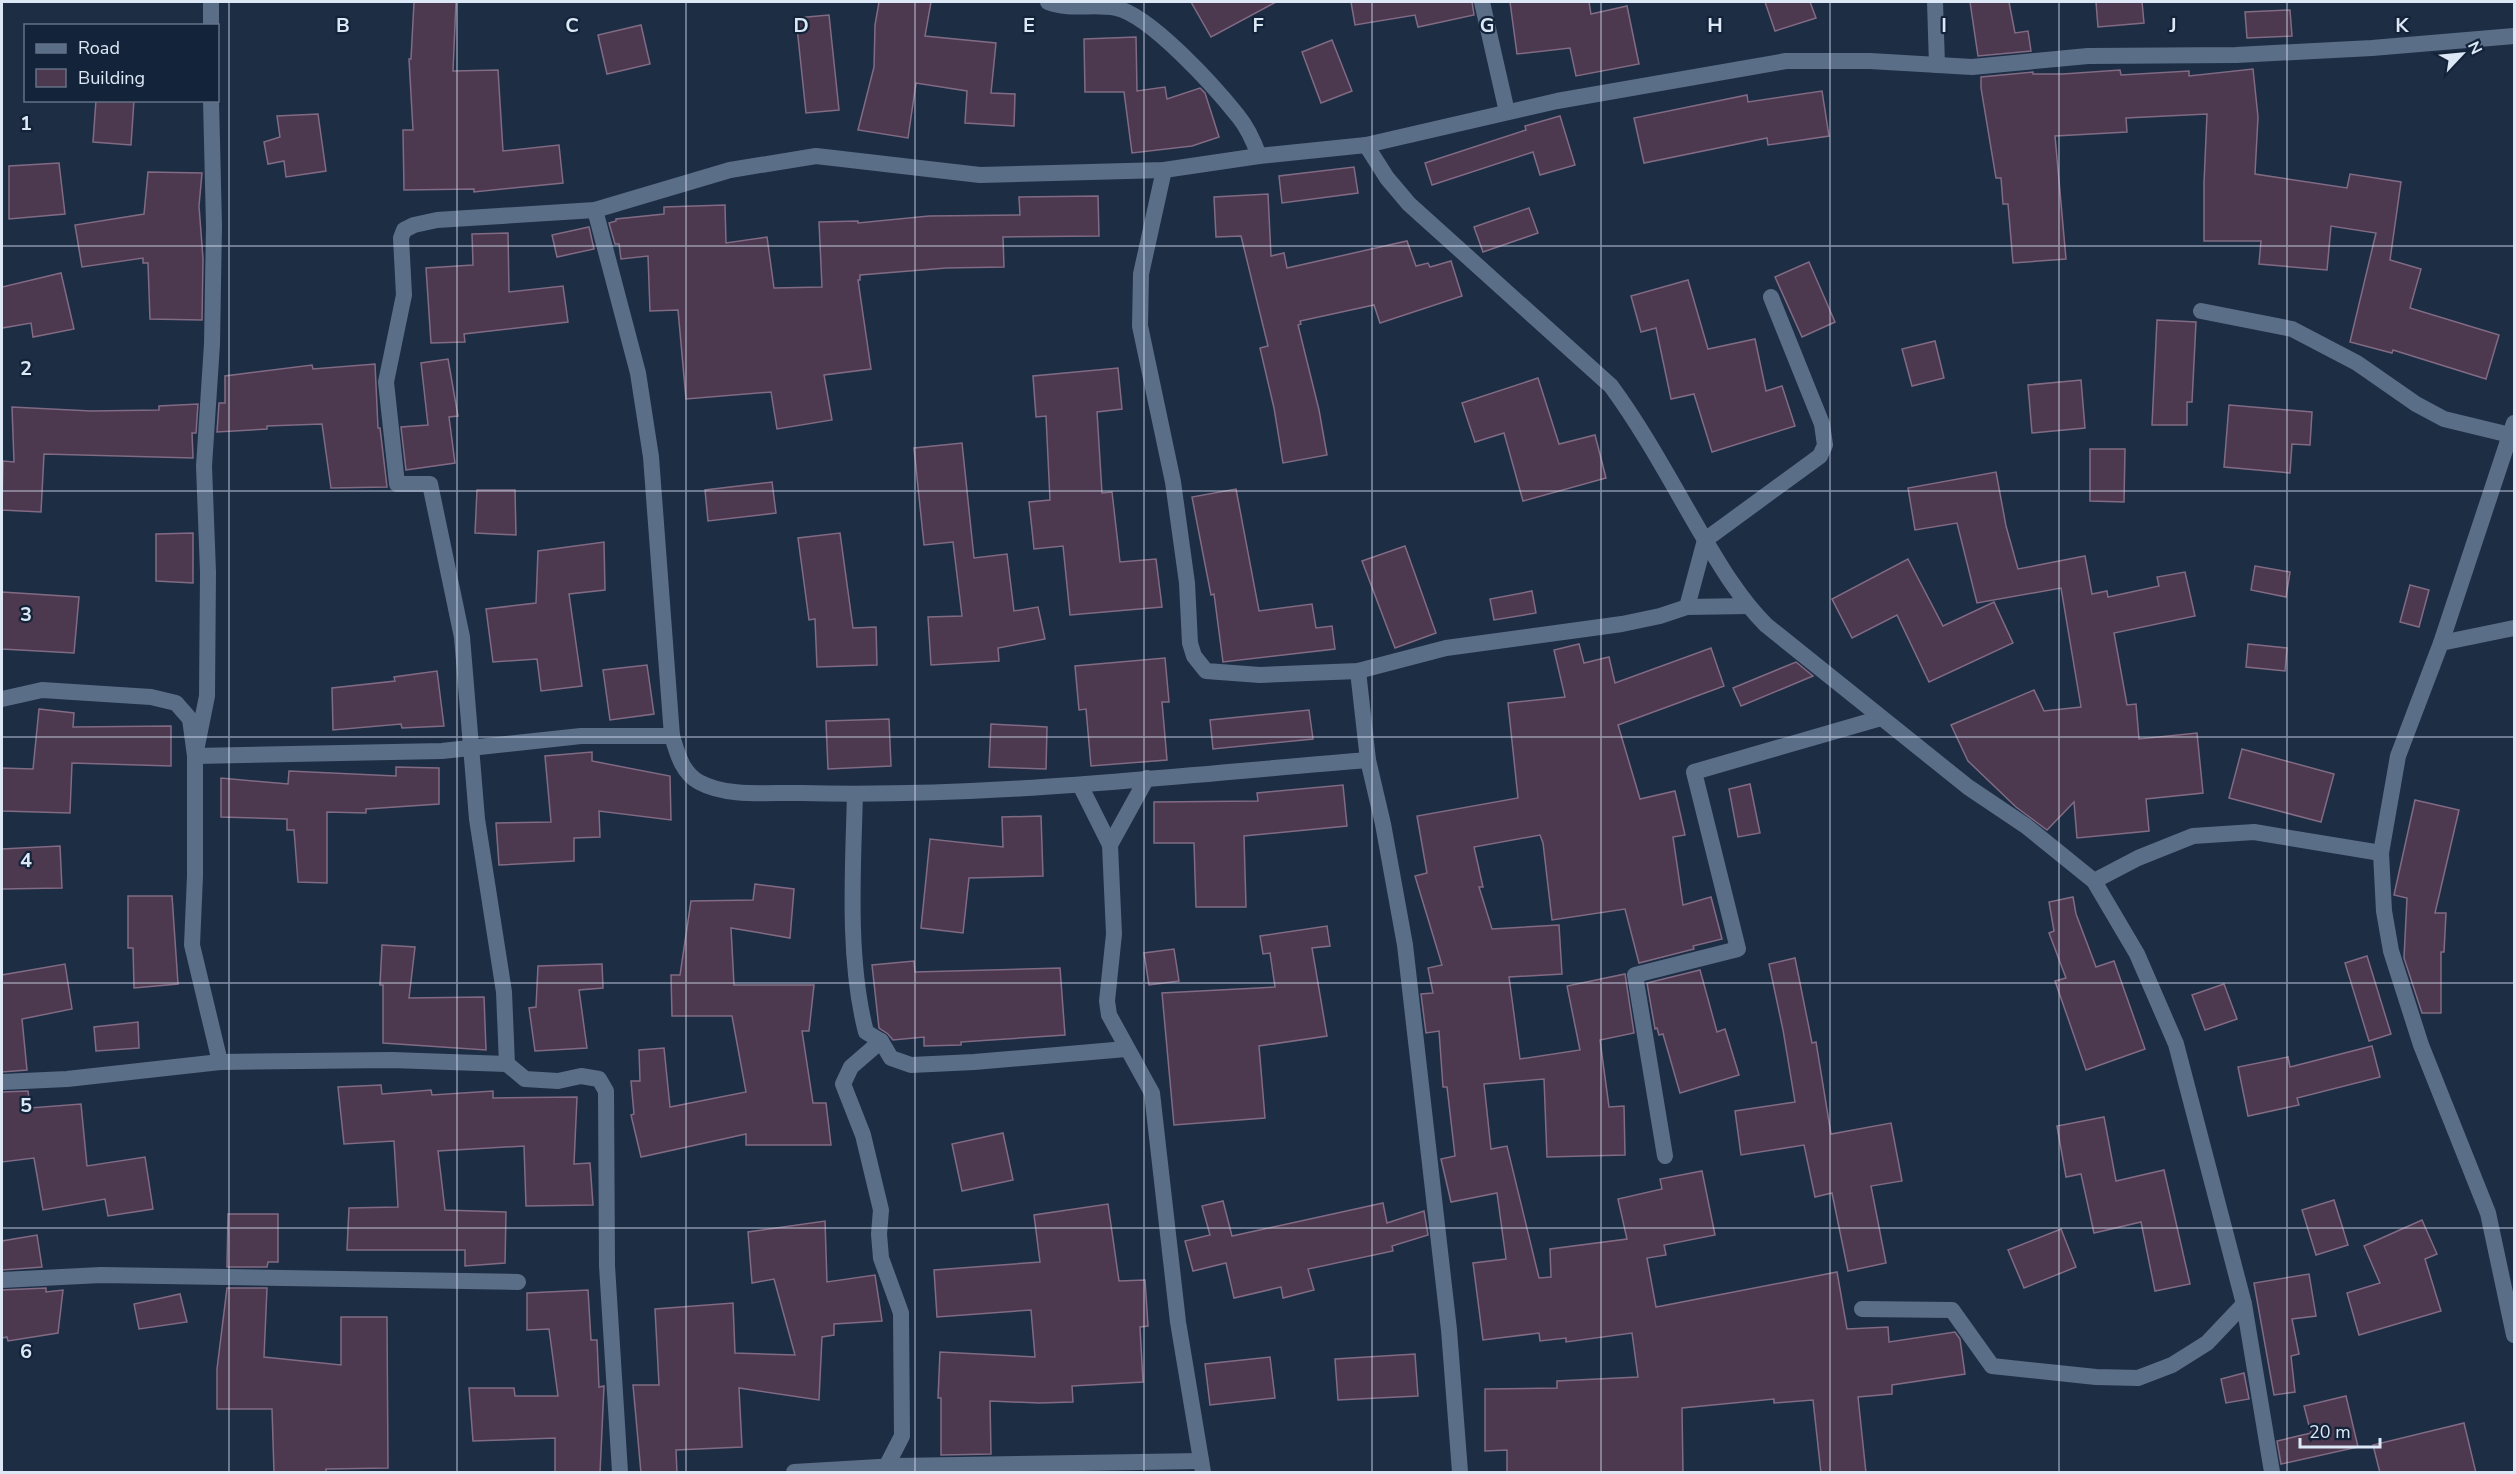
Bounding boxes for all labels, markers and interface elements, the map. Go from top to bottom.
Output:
text: B [336,12,350,39]
text: C [565,12,579,39]
text: D [793,12,809,39]
text: E [1023,12,1035,39]
text: F [1252,12,1264,39]
text: G [1480,12,1494,39]
text: H [1707,12,1723,39]
text: I [1941,12,1947,39]
text: J [2168,12,2177,39]
text: K [2395,12,2409,39]
legend [24,24,219,102]
north arrow [2432,24,2492,84]
text: Road [78,36,120,60]
text: N [2462,38,2487,58]
text: Building [78,66,145,90]
text: 1 [20,110,32,137]
text: 2 [20,355,32,382]
text: 3 [20,601,32,628]
text: 4 [20,847,32,874]
text: 5 [20,1092,32,1119]
text: 6 [20,1338,32,1365]
scale bar [2300,1411,2380,1449]
text: 20 m [2309,1420,2351,1444]

